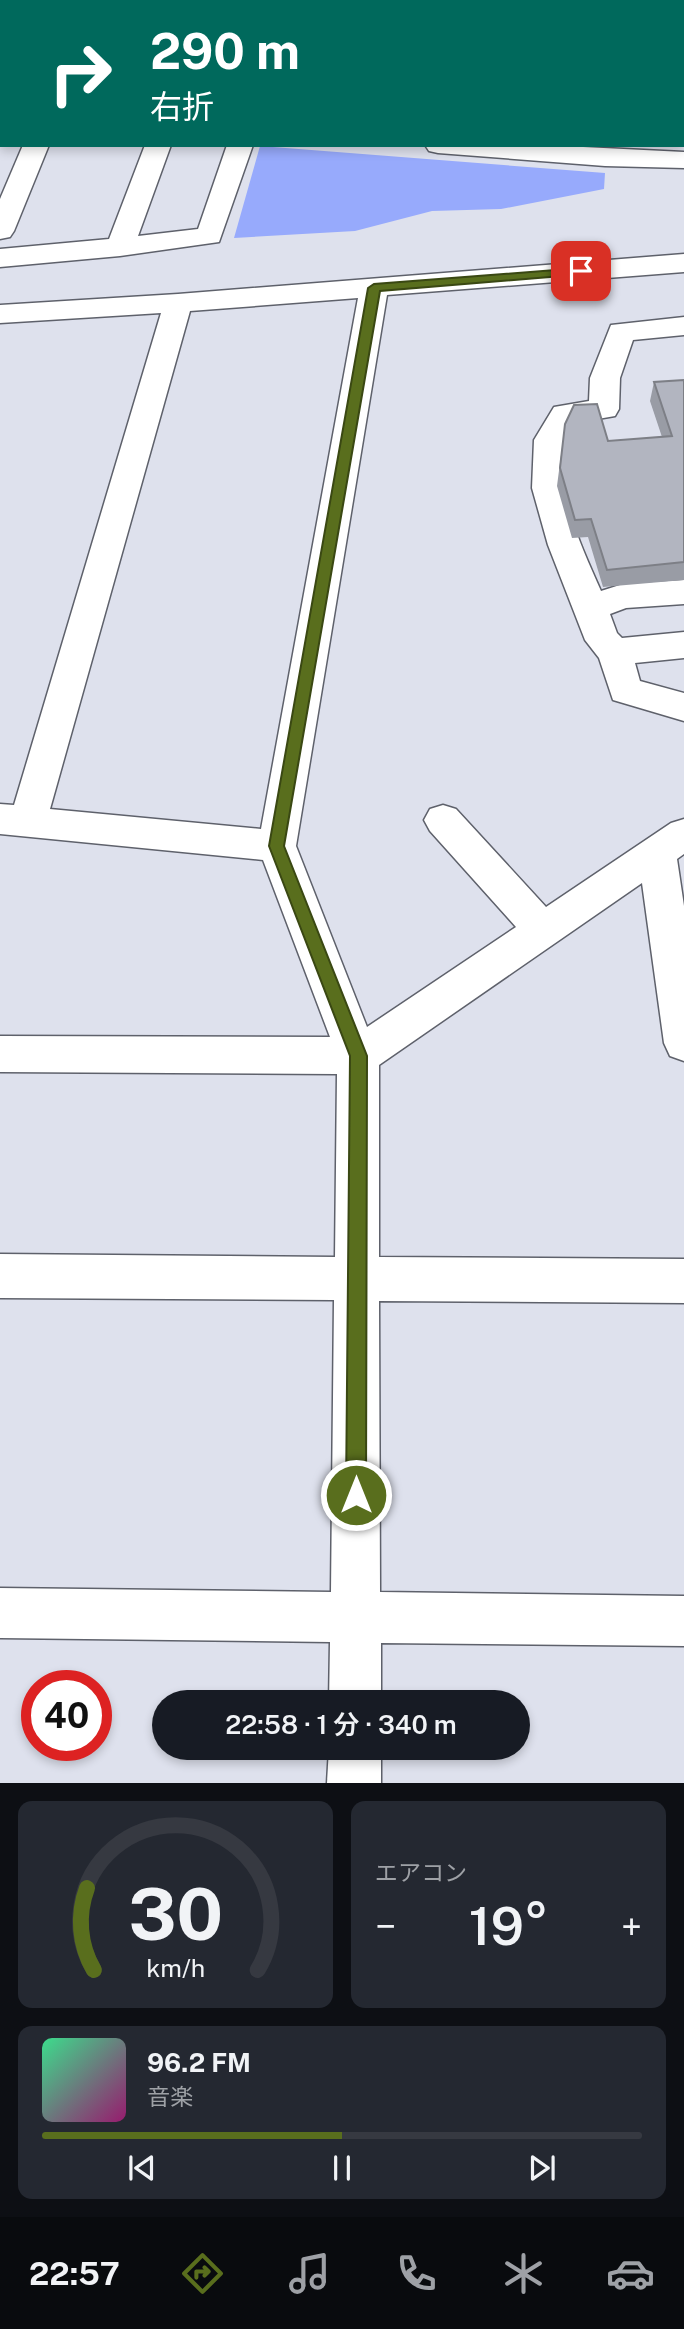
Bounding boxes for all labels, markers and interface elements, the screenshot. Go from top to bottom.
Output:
text: 290 m [150,22,300,80]
icon: right [35,28,126,119]
text: 右折 [150,88,214,125]
pin [551,241,611,301]
icon: arrive [562,252,600,290]
position arrow [319,1458,393,1532]
speed limit sign: 40 [21,1670,112,1761]
text: 22:58 · 1 分 · 340 m [225,1709,457,1740]
text: エアコン [375,1859,467,1886]
text: 30 [128,1872,223,1957]
text: 19° [469,1896,548,1957]
text: − [375,1904,396,1949]
text: + [621,1904,642,1949]
text: km/h [146,1953,205,1983]
text: 96.2 FM [147,2047,251,2078]
text: 音楽 [147,2083,193,2110]
icon: previous [123,2149,161,2187]
icon: pause [323,2149,361,2187]
icon: next [523,2149,561,2187]
icon: directions [178,2249,227,2298]
icon: music [285,2249,334,2298]
icon: phone [392,2249,441,2298]
icon: climate [499,2249,548,2298]
icon: car [606,2249,655,2298]
text: 22:57 [29,2255,120,2292]

